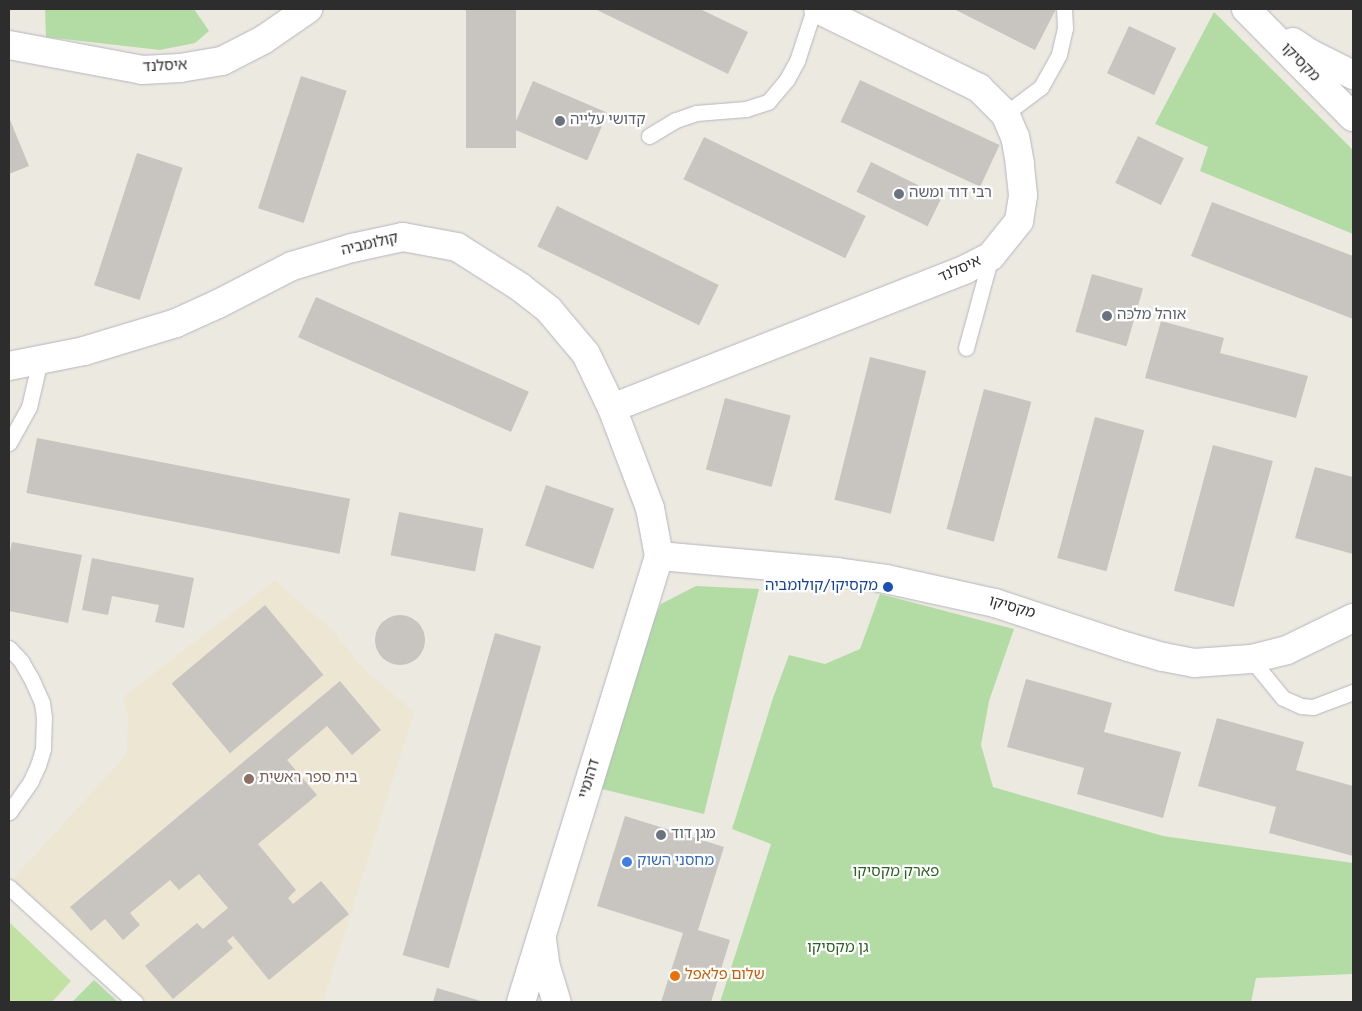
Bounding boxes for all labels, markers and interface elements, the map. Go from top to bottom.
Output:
street label: מקסיקו [1277,40,1323,86]
street label: איסלנד [142,57,188,77]
place label: קדושי עלייה [570,112,646,130]
marker: קדושי עלייה [554,115,566,127]
place label: רבי דוד ומשה [909,185,992,203]
marker: רבי דוד ומשה [893,188,905,200]
street label: קולומביה [340,230,400,260]
street label: איסלנד [936,253,984,287]
place label: אוהל מלכה [1117,307,1186,325]
marker: אוהל מלכה [1101,310,1113,322]
place label: מקסיקו/קולומביה [765,578,878,596]
marker: מקסיקו/קולומביה [882,581,894,593]
street label: מקסיקו [987,593,1037,623]
street label: דהומיי [575,757,605,801]
place label: בית ספר ראשית [259,770,358,788]
marker: בית ספר ראשית [243,773,255,785]
place label: מגן דוד [671,826,716,844]
marker: מגן דוד [655,829,667,841]
place label: מחסני השוק [637,853,714,871]
marker: מחסני השוק [621,856,633,868]
park label: פארק מקסיקו [853,864,939,882]
park label: גן מקסיקו [807,940,869,958]
place label: שלום פלאפל [685,967,765,985]
marker: שלום פלאפל [669,970,681,982]

